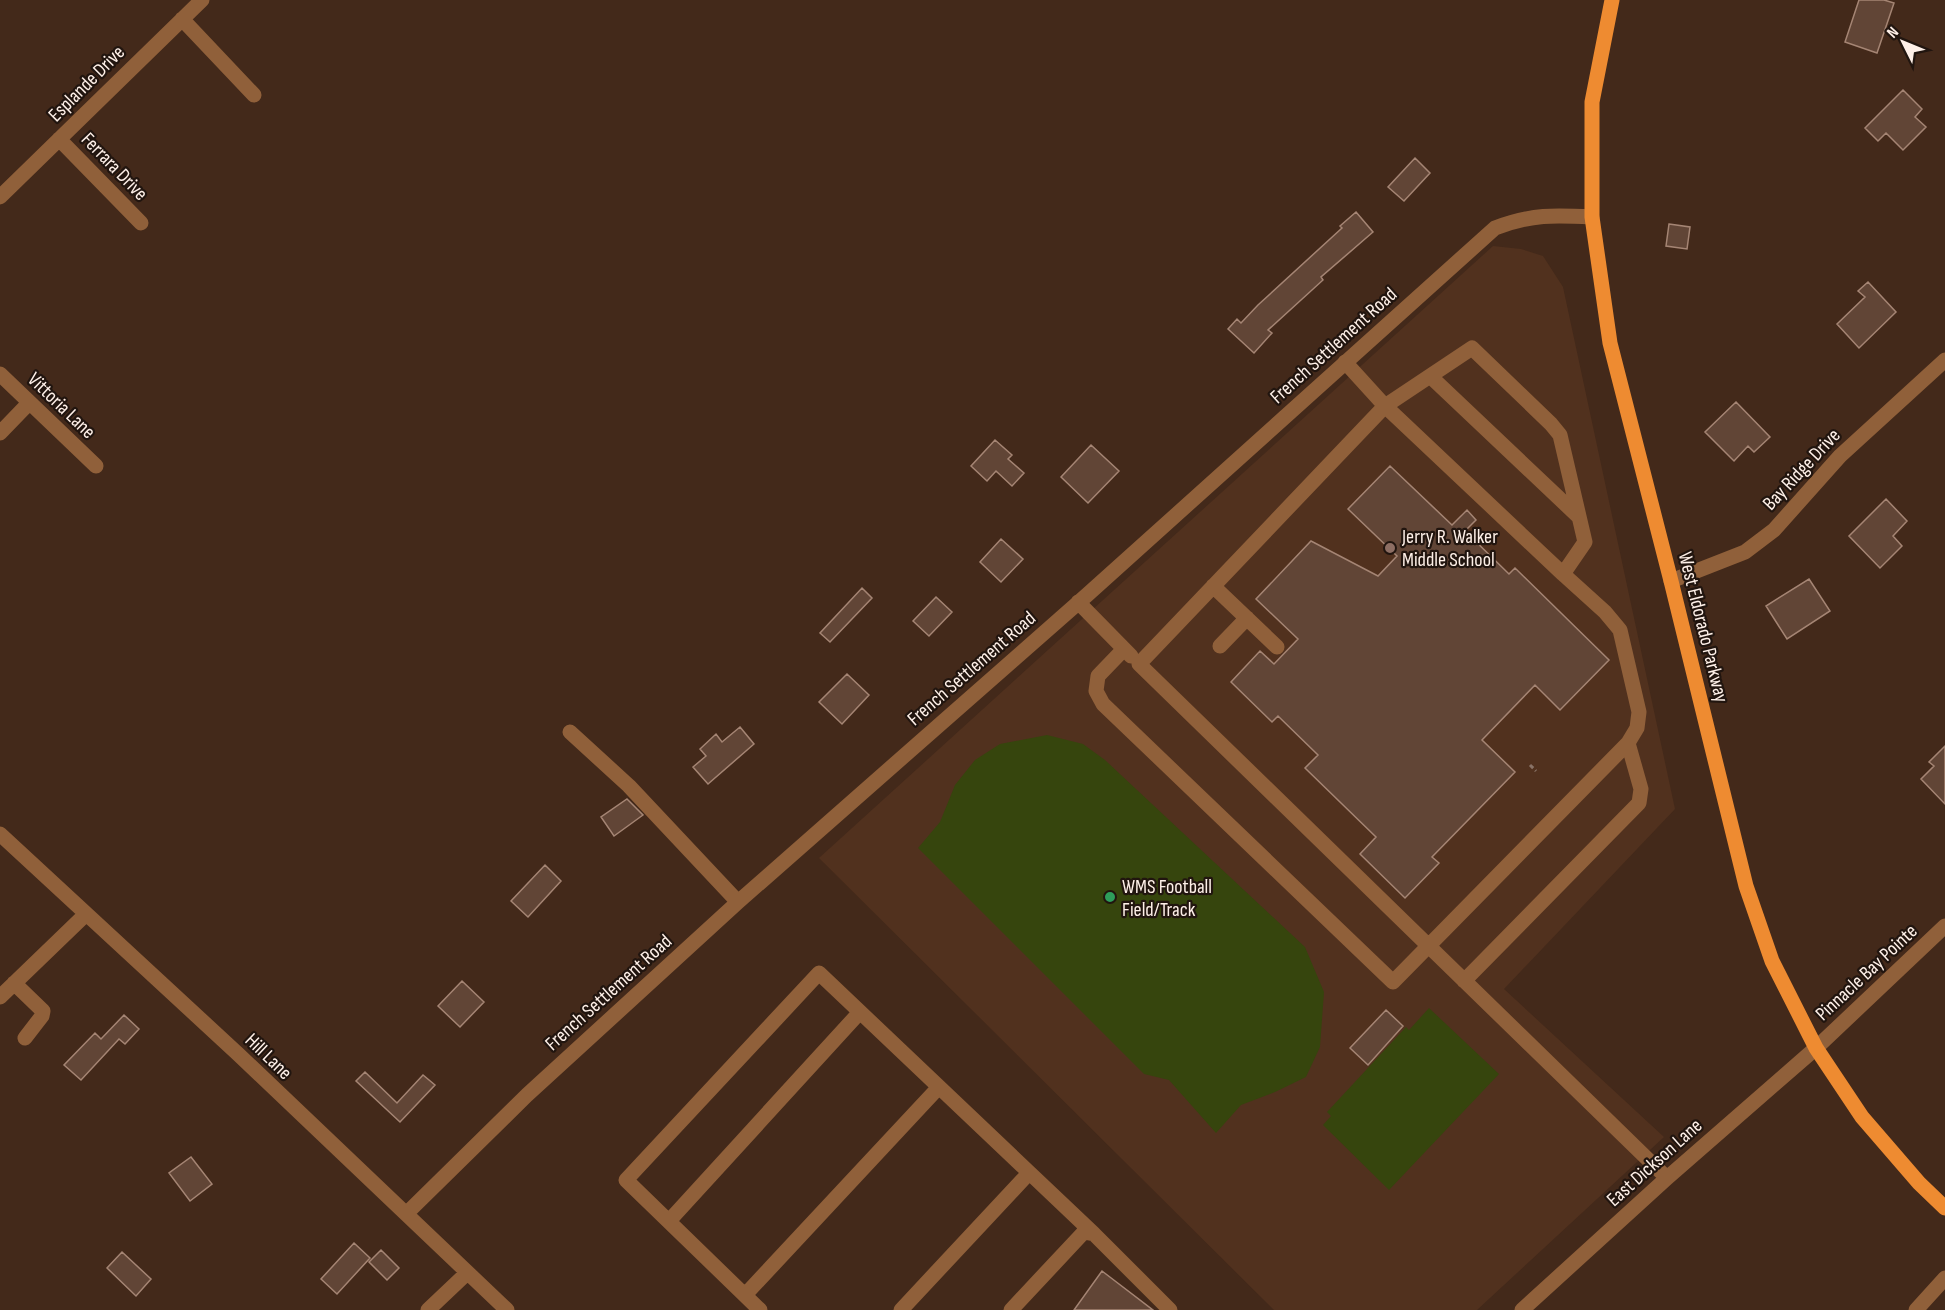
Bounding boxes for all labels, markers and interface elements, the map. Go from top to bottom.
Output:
north arrow [1873,12,1933,72]
text: N [1883,23,1903,42]
street label: Esplande Drive [44,41,130,127]
street label: Ferrara Drive [76,128,153,206]
street label: French Settlement Road [1265,283,1402,409]
street label: Vittoria Lane [22,368,100,444]
street label: Bay Ridge Drive [1758,424,1846,515]
place label: Jerry R. Walker Middle School [1401,525,1498,572]
marker: Jerry R. Walker Middle School [1383,541,1397,555]
street label: West Eldorado Parkway [1673,549,1733,705]
street label: French Settlement Road [903,607,1041,731]
place label: WMS Football Field/Track [1122,875,1212,922]
marker: WMS Football Field/Track [1103,890,1117,904]
street label: Pinnacle Bay Pointe [1811,919,1923,1026]
street label: French Settlement Road [540,930,677,1056]
street label: Hill Lane [240,1029,297,1085]
street label: East Dickson Lane [1602,1114,1707,1212]

